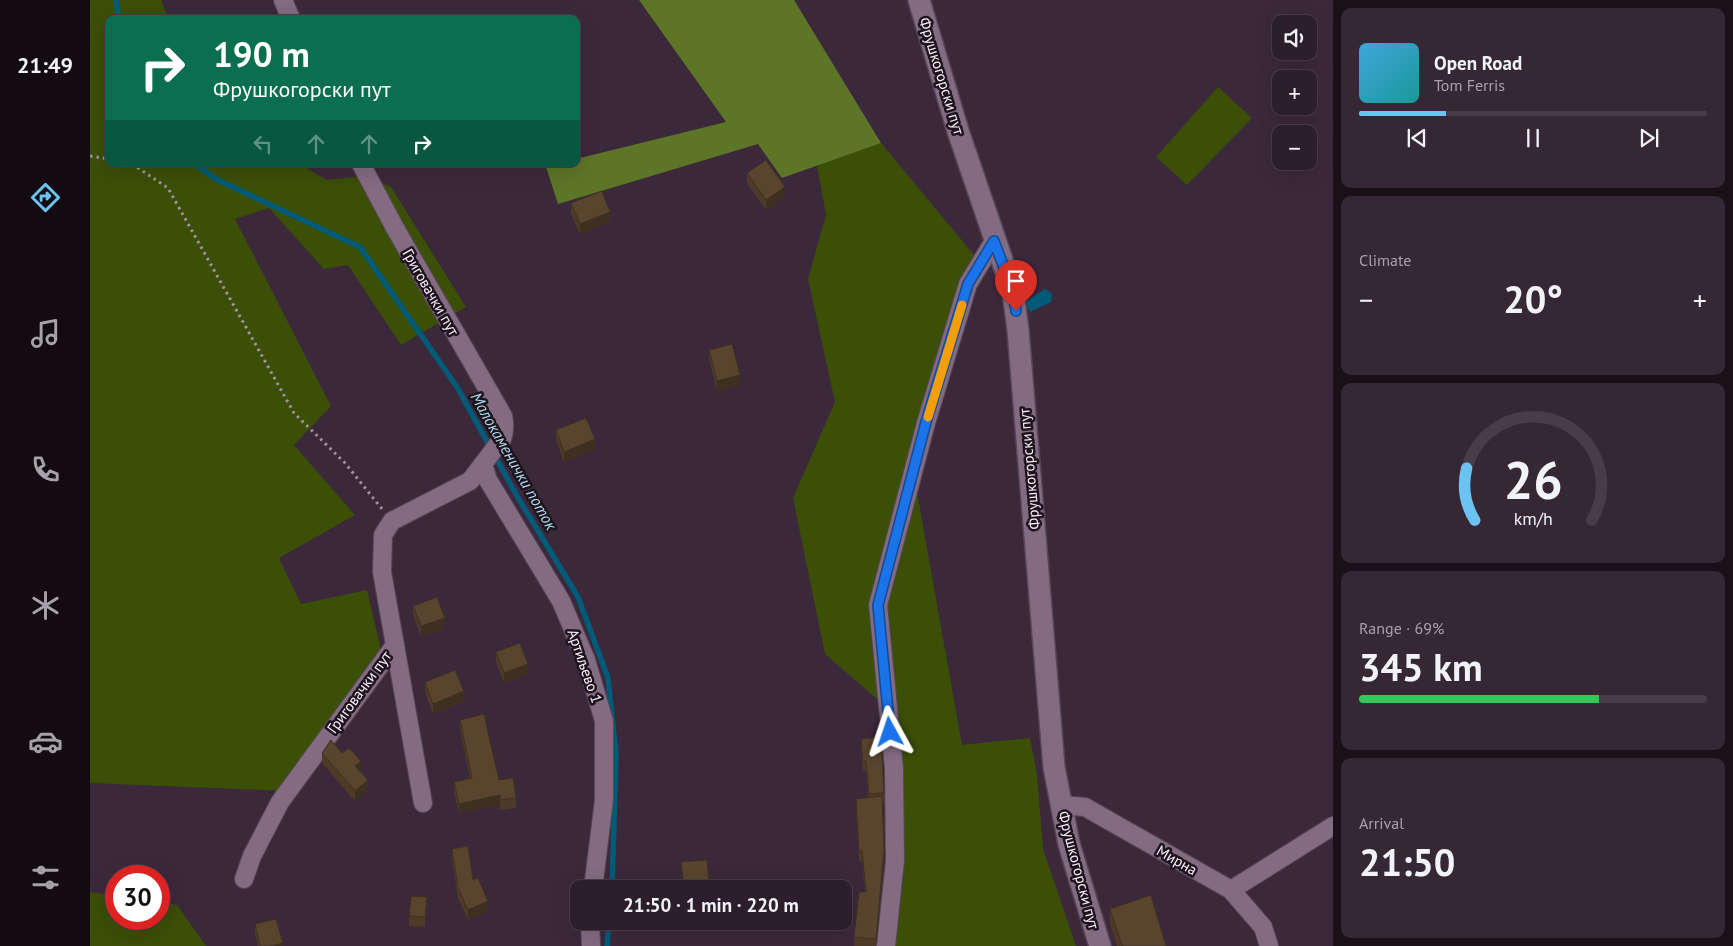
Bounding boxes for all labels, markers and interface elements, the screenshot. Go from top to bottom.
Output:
street label: Фрушкогорски пут [915,15,969,137]
map controls [1272,15,1317,170]
button: sound [1272,15,1317,60]
text: 190 m [213,31,310,77]
icon: right [130,35,195,100]
text: 21:49 [17,51,73,79]
text: Open Road [1434,51,1522,75]
button: + [1272,70,1317,115]
text: Фрушкогорски пут [213,75,391,103]
text: Tom Ferris [1434,75,1505,95]
icon: previous [1403,124,1431,152]
icon: pause [1519,124,1547,152]
icon: next [1635,124,1663,152]
button: − [1272,125,1317,170]
icon: left [249,130,277,158]
icon: ahead [302,130,330,158]
icon: ahead [355,130,383,158]
icon: right [408,130,436,158]
icon: directions [28,180,63,215]
street label: Григовачки пут [398,245,464,339]
text: Climate [1359,250,1411,270]
pin [995,260,1037,311]
icon: arrive [1002,267,1030,295]
text: 20° [1503,274,1563,323]
text: − [1359,281,1373,318]
text: + [1693,281,1707,318]
icon: music [28,316,63,351]
water label: Малокаменички поток [466,389,562,534]
street label: Фрушкогорски пут [1014,408,1044,530]
text: 26 [1504,446,1562,513]
icon: phone [28,452,63,487]
text: km/h [1513,507,1553,530]
icon: climate [28,588,63,623]
text: Range · 69% [1359,618,1444,638]
street label: Артиљево 1 [563,627,607,705]
text: 345 km [1359,642,1483,691]
street label: Григовачки пут [323,647,395,737]
position arrow [863,705,915,757]
icon: car [28,724,63,759]
street label: Фрушкогорски пут [1054,809,1104,931]
text: Arrival [1359,813,1404,833]
text: 21:50 [1359,837,1455,886]
street label: Мирна [1153,841,1201,879]
icon: filters [28,860,63,895]
speed limit sign: 30 [105,865,170,930]
text: 21:50 · 1 min · 220 m [623,893,799,917]

